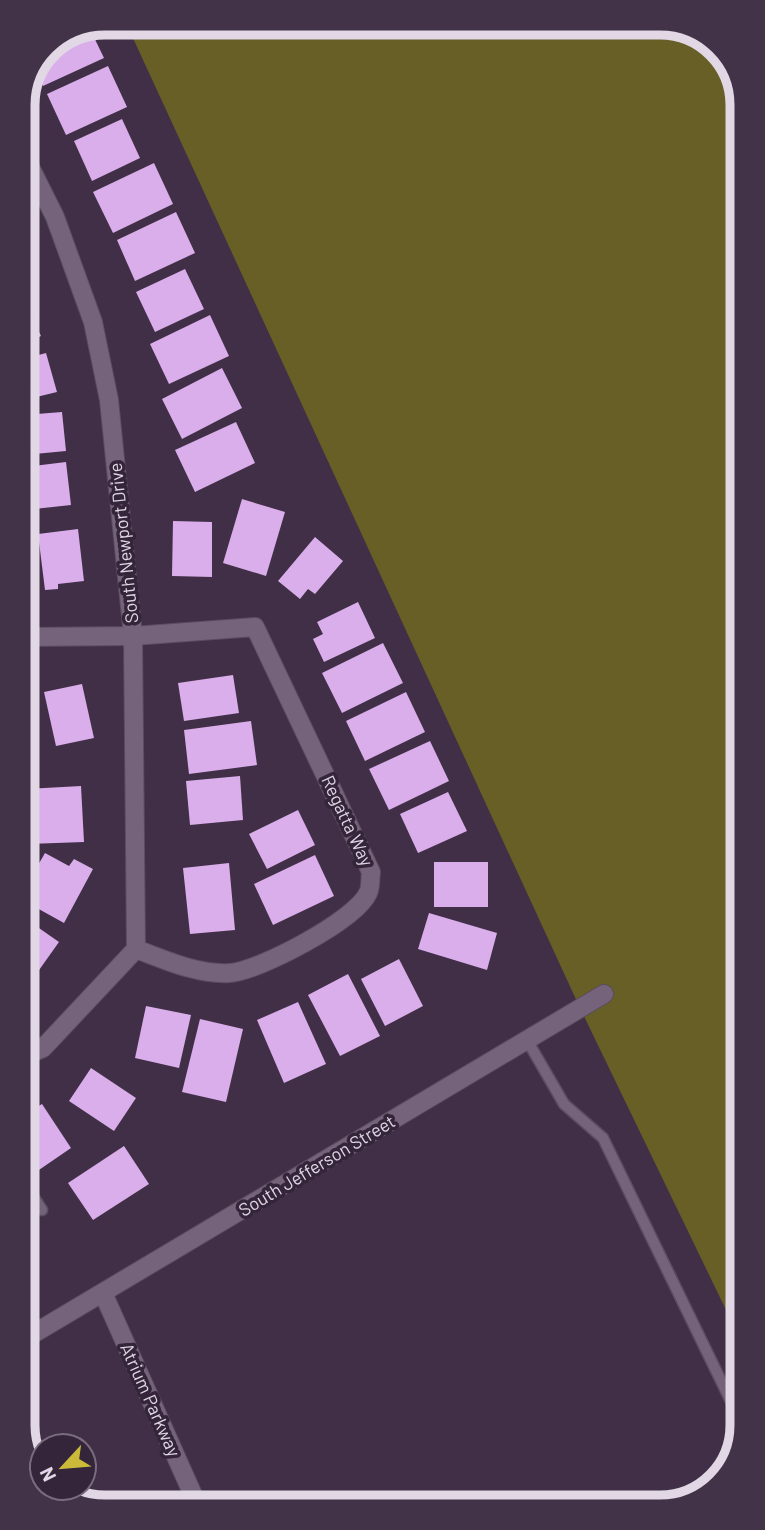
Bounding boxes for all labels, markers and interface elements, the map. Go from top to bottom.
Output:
street label: South Newport Drive [104,462,142,624]
street label: Regatta Way [317,772,378,869]
street label: South Jefferson Street [234,1110,399,1221]
street label: Atrium Parkway [116,1339,186,1460]
north arrow [28,1432,98,1502]
text: N [34,1464,60,1485]

